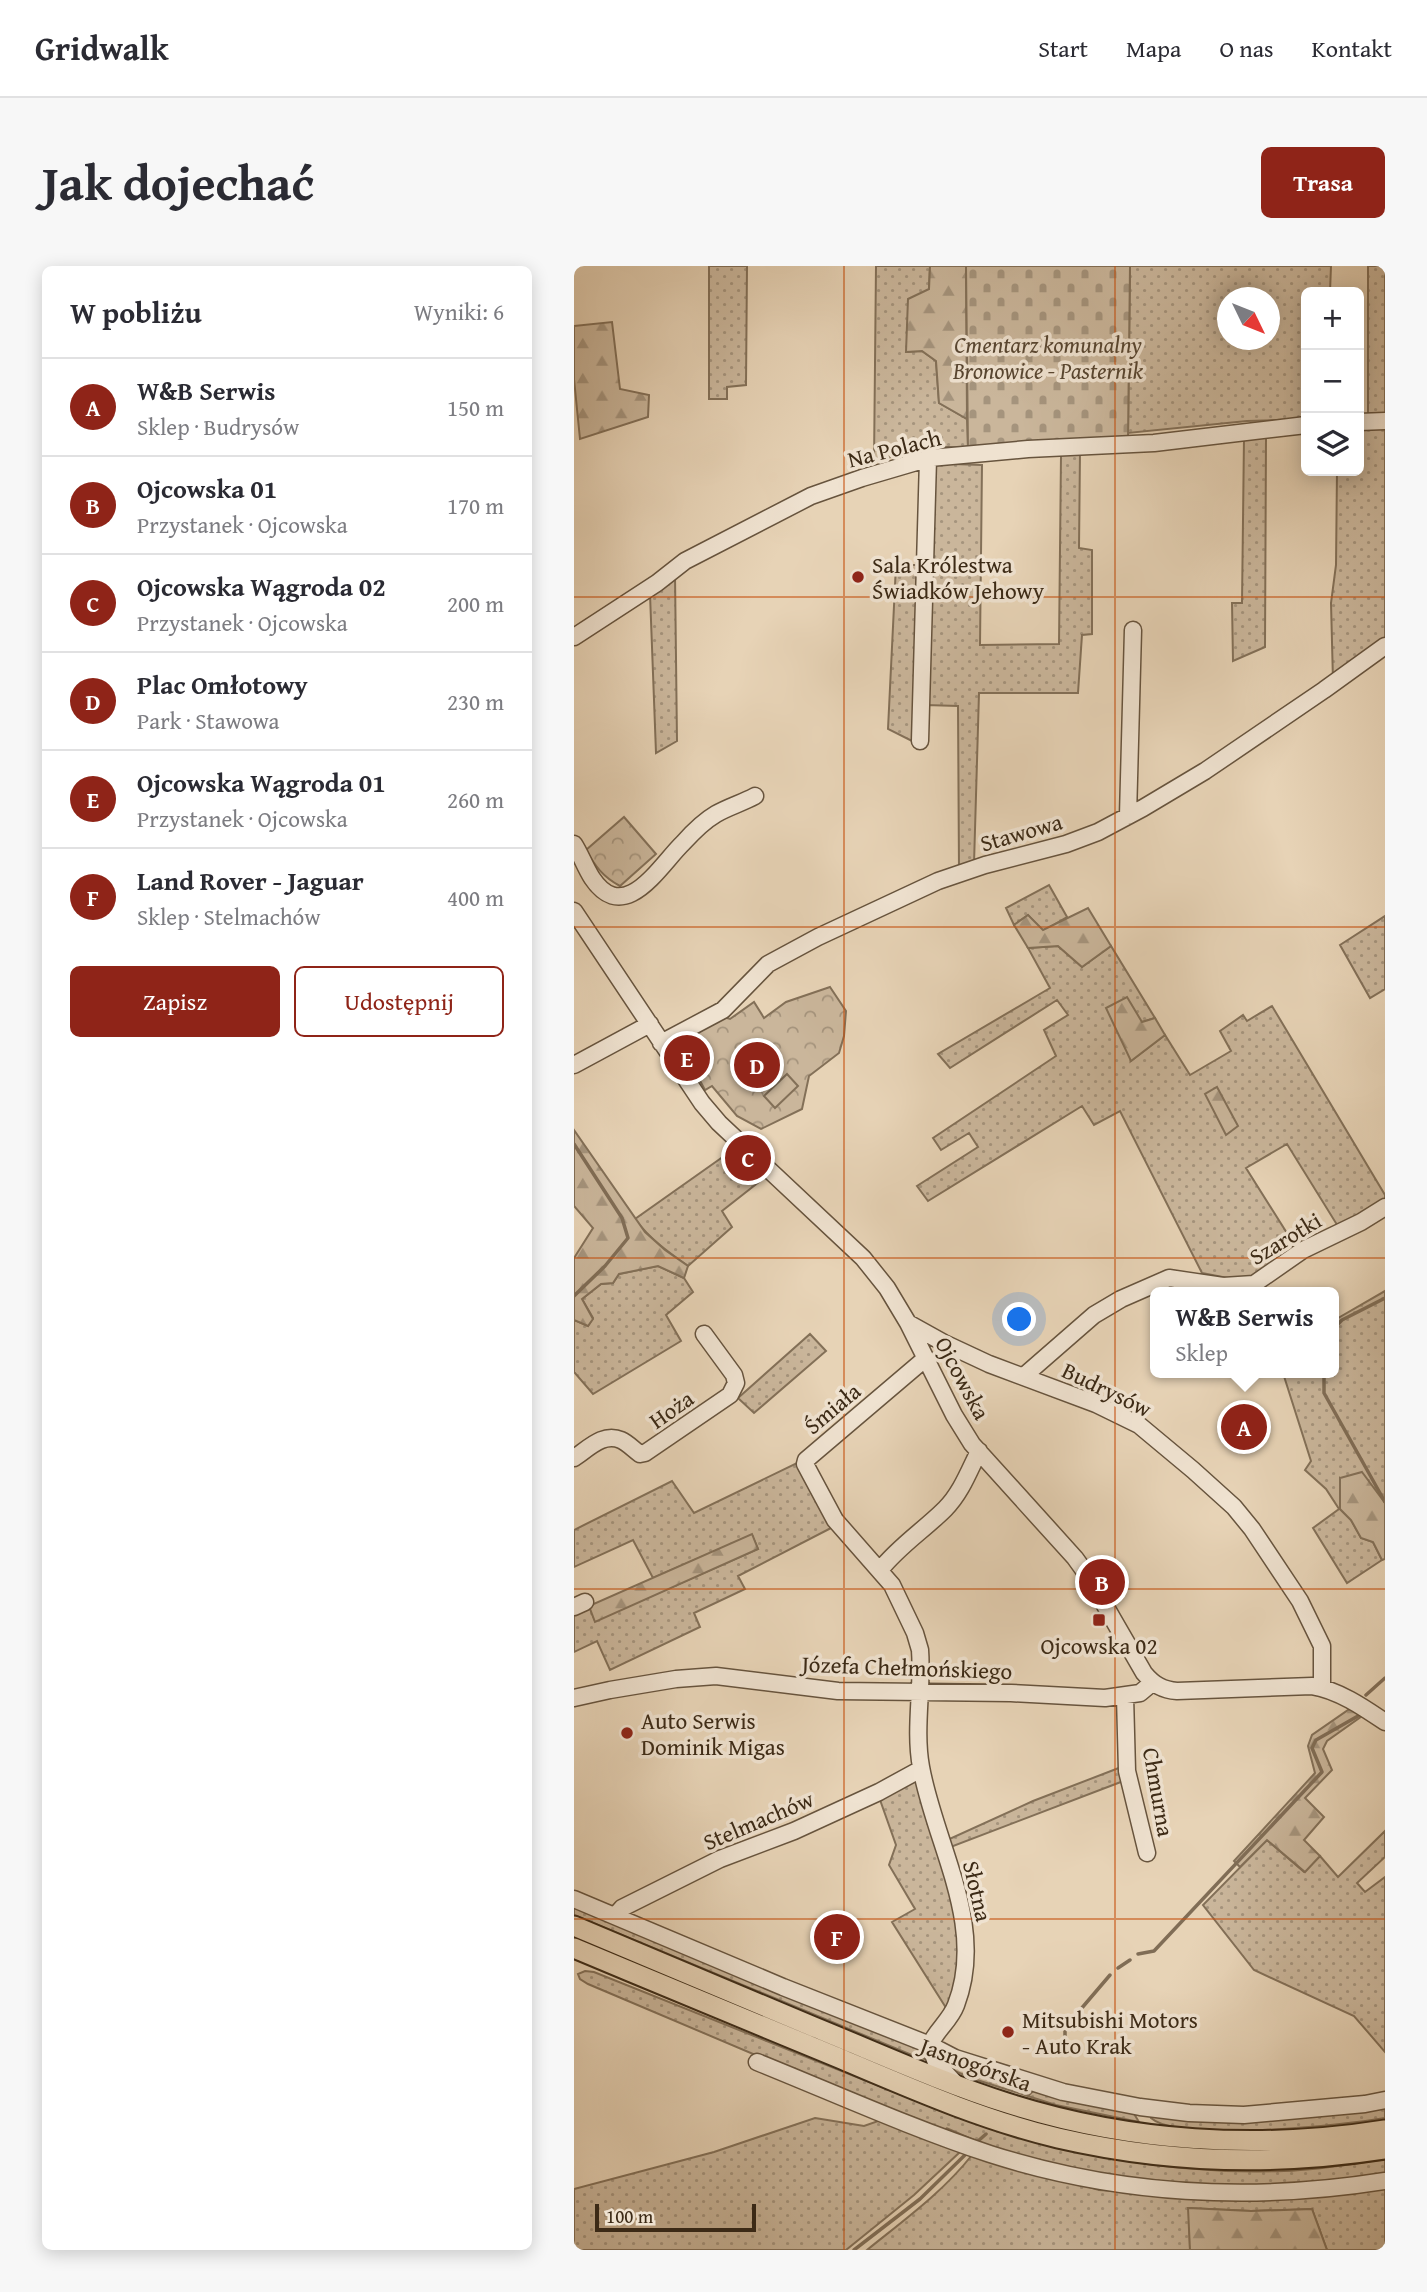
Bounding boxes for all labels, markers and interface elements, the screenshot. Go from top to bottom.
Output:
text: Gridwalk [35,24,169,72]
text: Start [1038,31,1088,66]
text: Mapa [1126,31,1181,66]
text: O nas [1219,31,1274,66]
text: Kontakt [1312,31,1392,66]
text: Jak dojechać [42,146,314,218]
button: Trasa [1261,147,1385,218]
north arrow [1217,287,1280,350]
map controls [1301,287,1364,476]
button: + [1301,287,1364,350]
text: W pobliżu [70,290,202,334]
text: Wyniki: 6 [414,295,504,328]
park label: Cmentarz komunalny Bronowice - Pasternik [952,328,1144,387]
button: − [1301,350,1364,413]
text: W&B Serwis [137,371,275,410]
text: A [86,391,100,424]
text: 150 m [447,391,504,424]
text: Sklep · Budrysów [137,410,299,443]
button: layers [1301,413,1364,476]
street label: Na Polach [844,420,944,476]
text: Ojcowska 01 [137,469,277,508]
text: B [86,489,100,522]
text: 170 m [447,489,504,522]
text: Przystanek · Ojcowska [137,508,348,541]
place label: Sala Królestwa Świadków Jehowy [872,548,1045,607]
text: Ojcowska Wągroda 02 [137,567,386,606]
marker: Sala Królestwa Świadków Jehowy [850,569,866,585]
text: C [86,587,100,620]
text: 200 m [447,587,504,620]
text: Przystanek · Ojcowska [137,606,348,639]
text: Plac Omłotowy [137,665,308,704]
text: D [86,685,100,718]
text: 230 m [447,685,504,718]
text: Park · Stawowa [137,704,279,737]
text: Ojcowska Wągroda 01 [137,763,386,802]
text: E [87,783,99,816]
text: 260 m [447,783,504,816]
text: Przystanek · Ojcowska [137,802,348,835]
street label: Stawowa [976,805,1066,859]
text: Land Rover - Jaguar [137,861,364,900]
text: F [87,881,99,914]
text: 400 m [447,881,504,914]
text: Sklep · Stelmachów [137,900,321,933]
button: Zapisz [70,966,280,1037]
button: Udostępnij [294,966,504,1037]
pin: E [664,1032,710,1084]
pin: D [734,1039,780,1091]
pin: C [725,1132,771,1184]
street label: Szarotki [1243,1203,1327,1273]
popup [1150,1287,1339,1378]
text: W&B Serwis [1175,1297,1314,1336]
your location [1002,1302,1036,1336]
street label: Ojcowska [927,1331,999,1425]
text: Sklep [1175,1336,1228,1369]
street label: Budrysów [1057,1353,1158,1425]
street label: Śmiała [797,1374,868,1442]
street label: Hoża [642,1382,700,1436]
pin: A [1221,1401,1267,1453]
pin: B [1079,1556,1125,1608]
marker: Ojcowska 02 [1091,1612,1107,1628]
place label: Ojcowska 02 [1041,1629,1157,1662]
street label: Józefa Chełmońskiego [798,1647,1013,1687]
place label: Auto Serwis Dominik Migas [641,1704,785,1763]
marker: Auto Serwis Dominik Migas [619,1725,635,1741]
street label: Chmurna [1135,1745,1183,1839]
street label: Stelmachów [698,1782,819,1858]
street label: Słotna [955,1857,1001,1925]
pin: F [814,1911,860,1963]
place label: Mitsubishi Motors - Auto Krak [1022,2003,1198,2062]
marker: Mitsubishi Motors - Auto Krak [1000,2024,1016,2040]
street label: Jasnogórska [913,2028,1036,2099]
scale bar [595,2201,756,2233]
text: 100 m [606,2202,653,2230]

